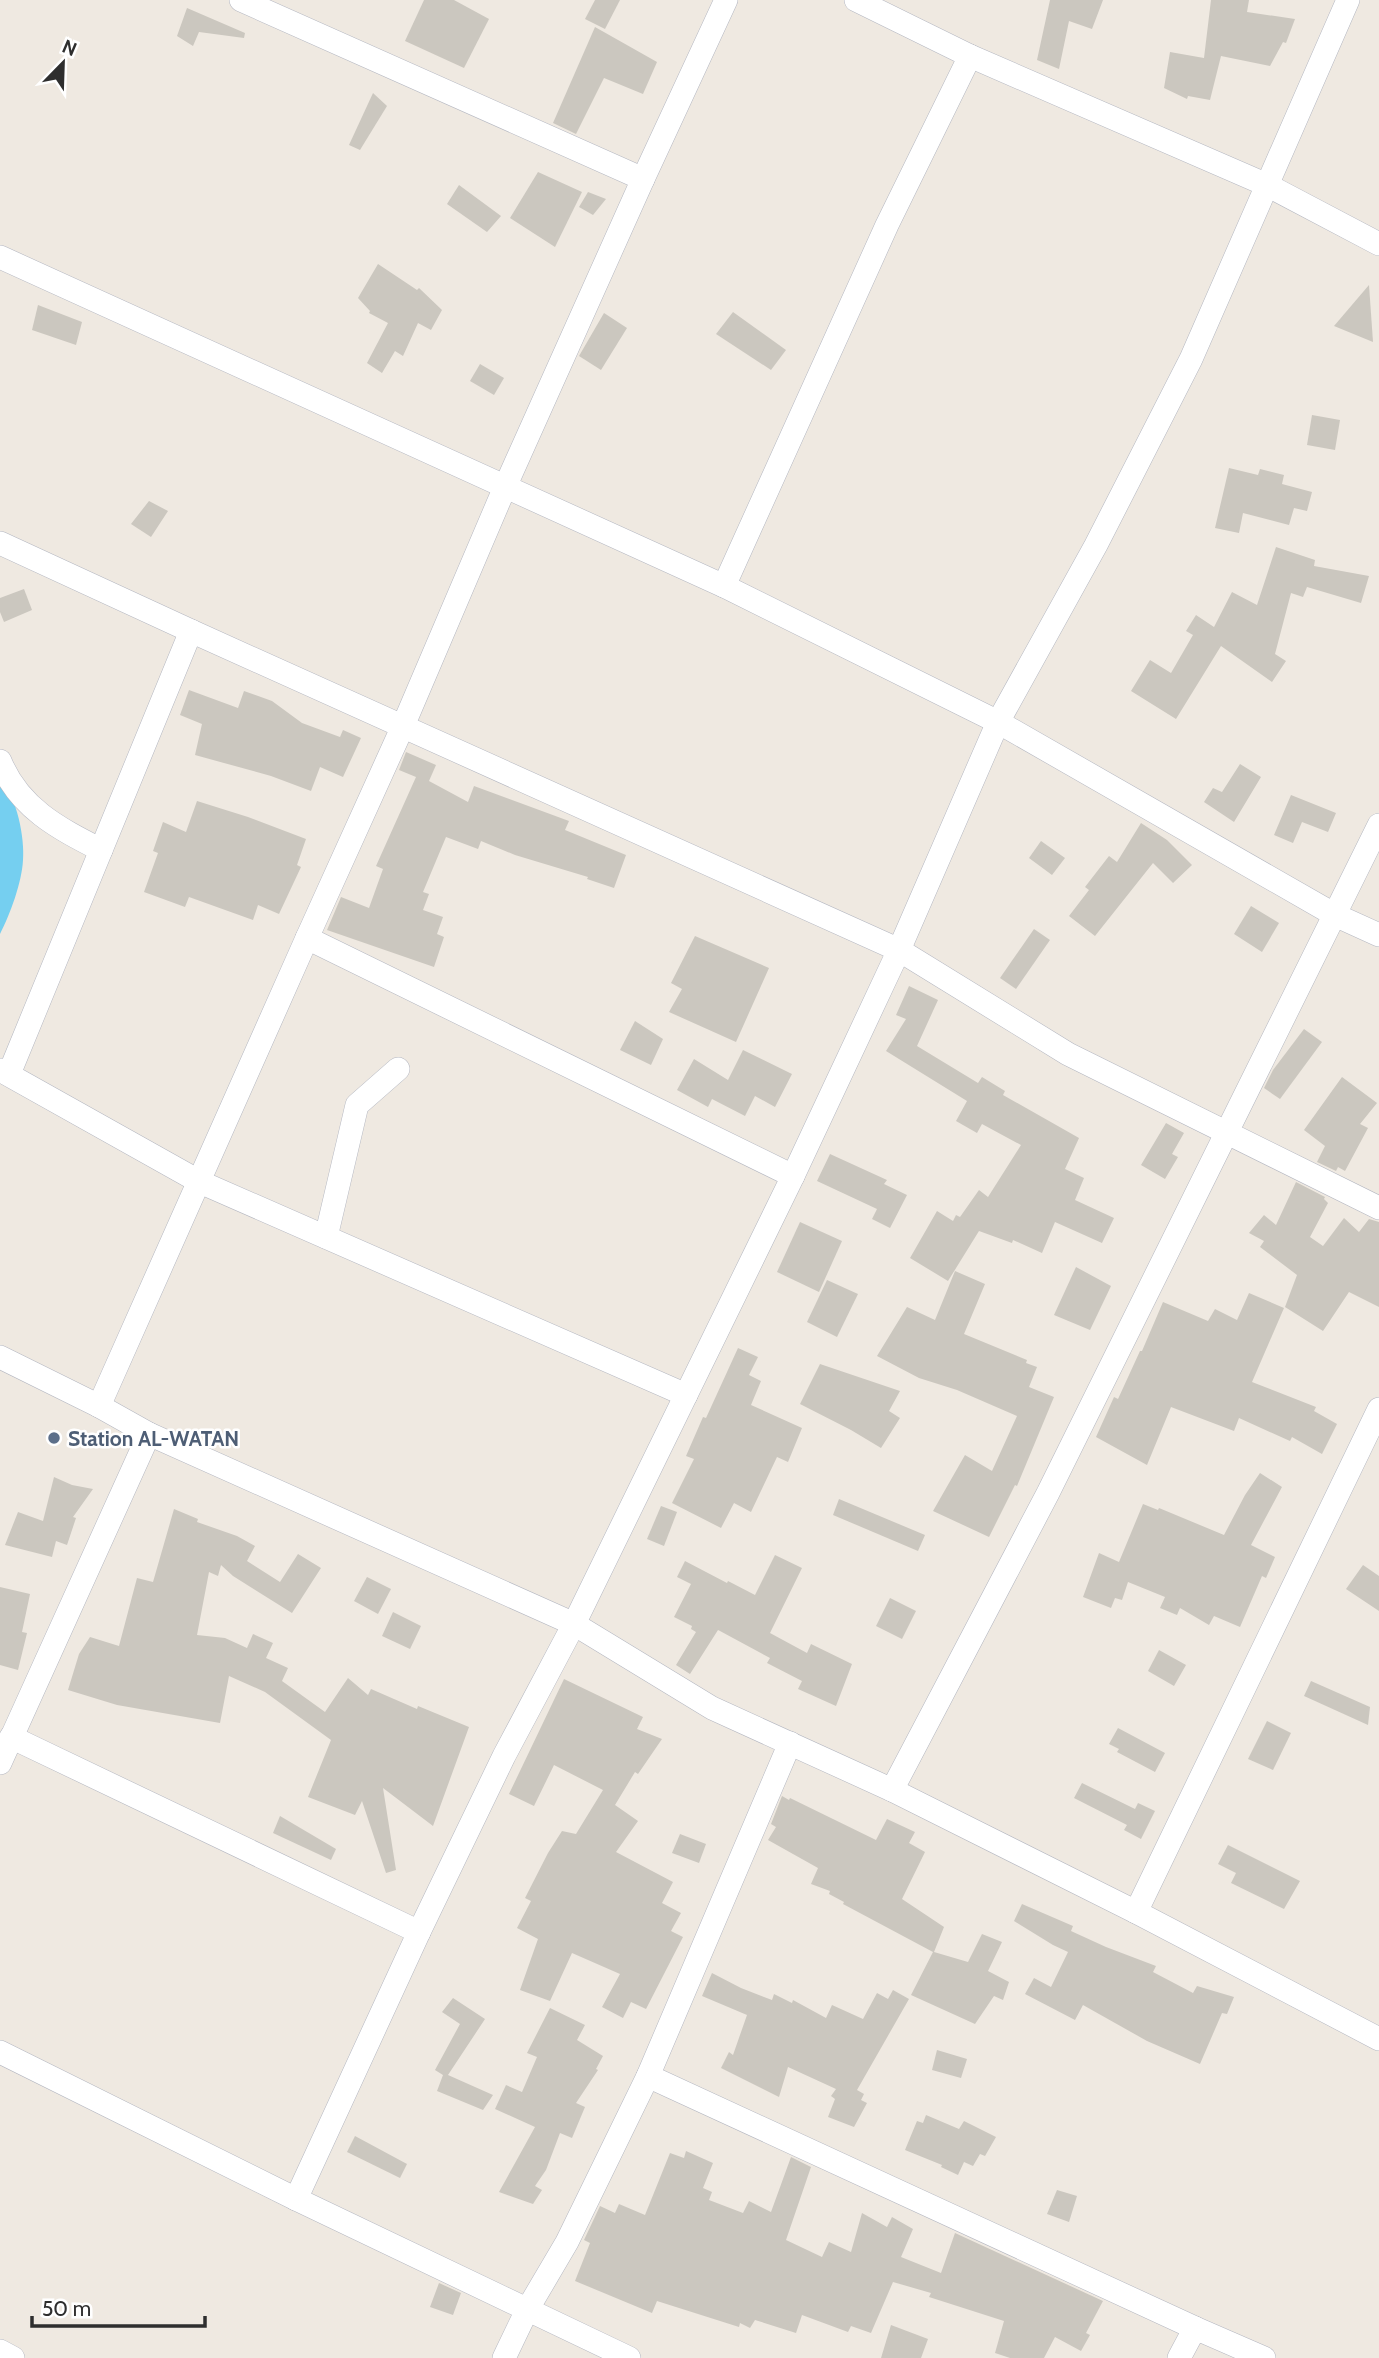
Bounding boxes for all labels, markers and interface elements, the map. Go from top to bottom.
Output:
north arrow [28,28,98,98]
text: N [59,35,80,61]
place label: Station AL-WATAN [68,1426,239,1451]
marker: Station AL-WATAN [46,1430,62,1446]
scale bar [32,2284,205,2328]
text: 50 m [42,2296,91,2321]

